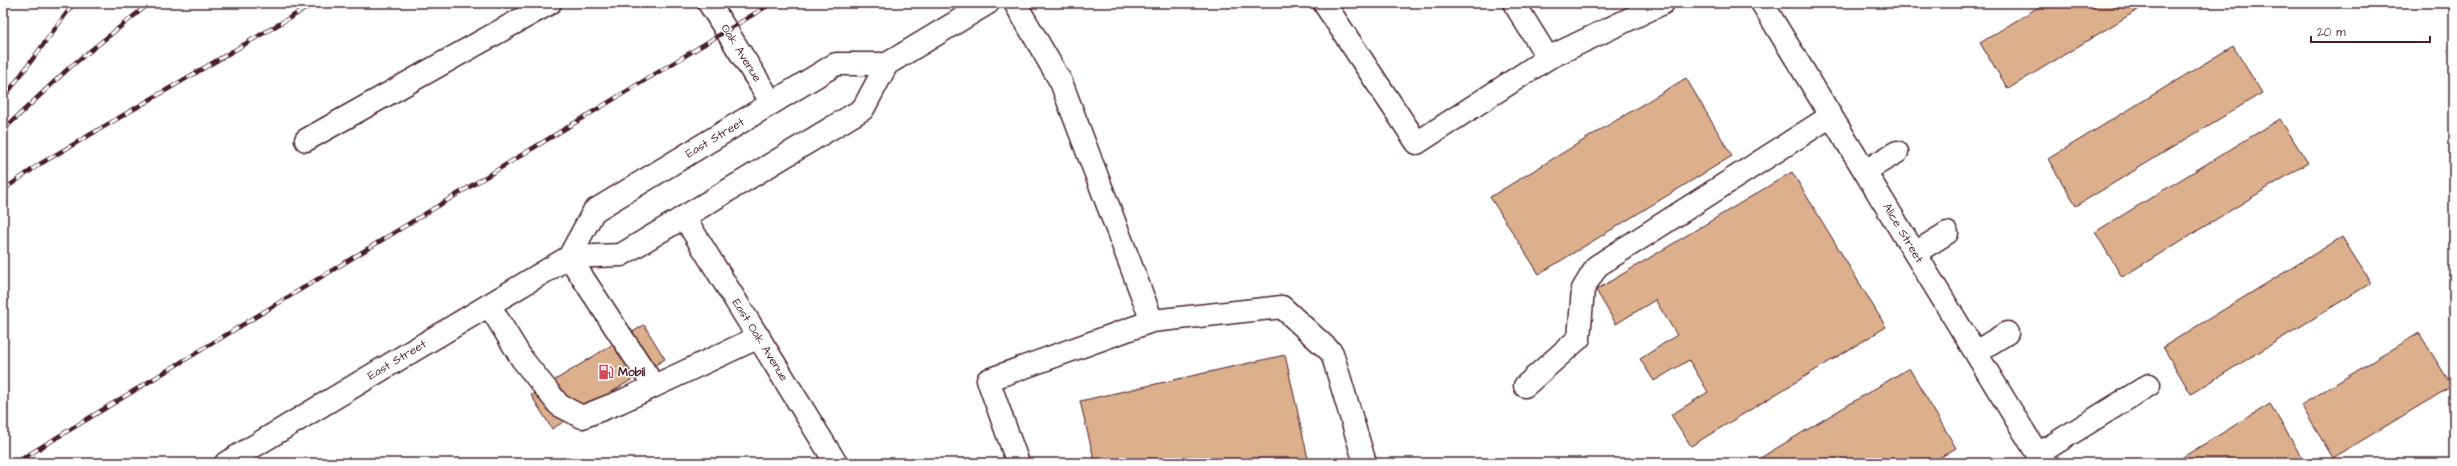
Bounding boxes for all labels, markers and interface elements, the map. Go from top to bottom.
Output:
scale bar [2311,18,2430,44]
street label: Oak Avenue [716,21,766,86]
text: 20 m [2317,24,2346,41]
street label: East Street [682,114,748,162]
street label: Alice Street [1878,200,1928,266]
street label: East Oak Avenue [728,296,792,385]
street label: East Street [364,336,430,384]
fuel station icon: Mobil [597,363,615,381]
place label: Mobil [618,364,645,381]

